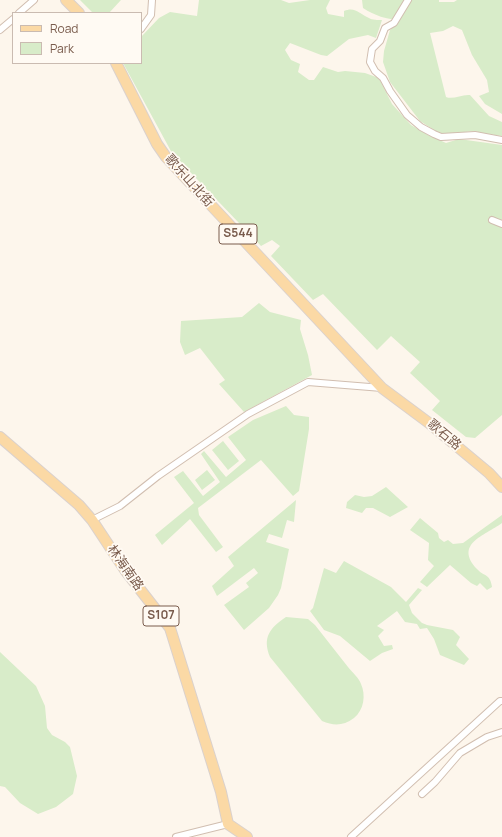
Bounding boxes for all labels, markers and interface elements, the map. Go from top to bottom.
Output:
legend [12,12,142,64]
text: Road [50,20,78,37]
text: Park [50,40,74,57]
street label: 歌乐山北街 [161,152,217,210]
road number: S544 [219,224,257,244]
street label: 歌石路 [424,416,464,454]
street label: 林海南路 [104,542,146,594]
road number: S107 [143,606,179,626]

